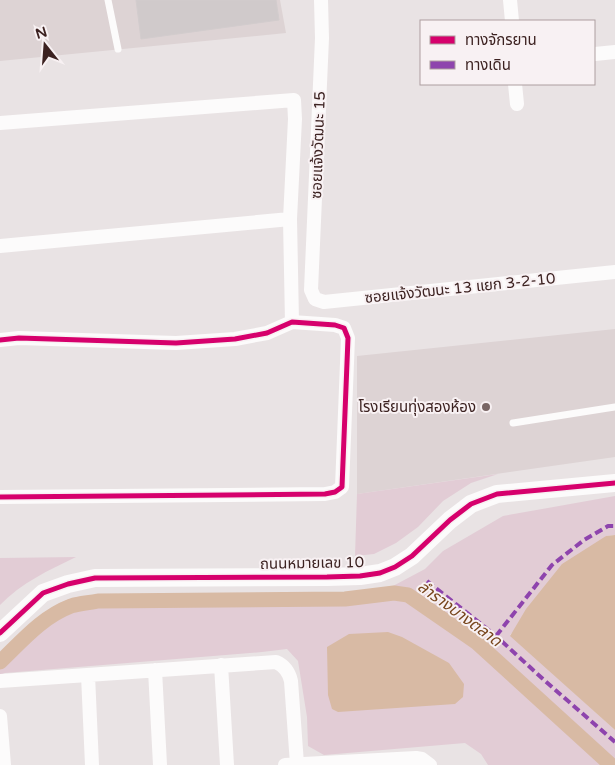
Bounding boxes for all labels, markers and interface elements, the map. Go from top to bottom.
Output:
north arrow [20,20,70,70]
legend [420,20,595,85]
text: N [33,23,49,43]
text: ทางจักรยาน [465,31,537,49]
text: ทางเดิน [465,56,511,74]
street label: ซอยแจ้งวัฒนะ 15 [307,91,329,199]
street label: ซอยแจ้งวัฒนะ 13 แยก 3-2-10 [364,269,556,307]
place label: โรงเรียนทุ่งสองห้อง [359,398,476,416]
marker: โรงเรียนทุ่งสองห้อง [480,401,492,413]
street label: ถนนหมายเลข 10 [260,553,364,573]
water label: ลำรางบางตลาด [414,577,506,652]

